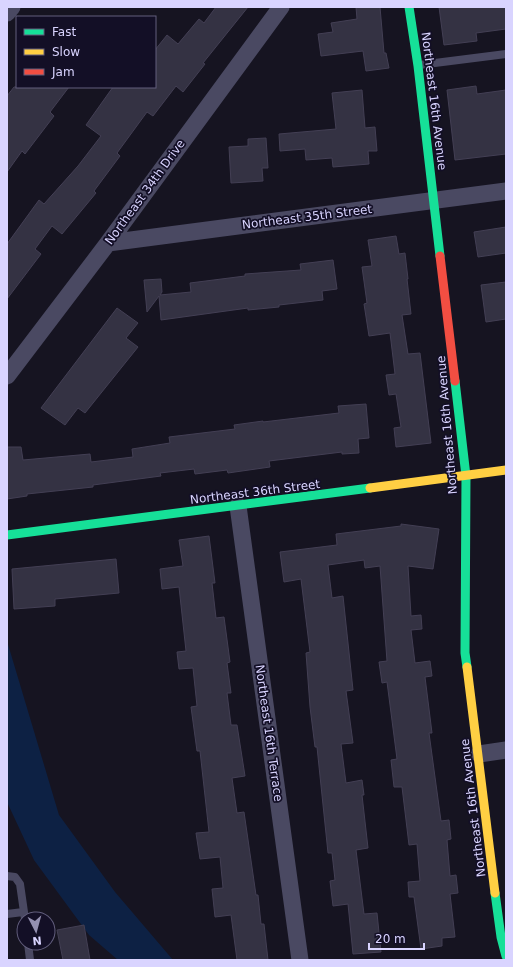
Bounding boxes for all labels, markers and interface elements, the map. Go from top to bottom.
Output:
legend [16,16,156,88]
text: Fast [52,25,76,39]
street label: Northeast 16th Avenue [419,31,449,171]
text: Slow [52,45,80,59]
text: Jam [51,65,75,79]
street label: Northeast 34th Drive [102,137,188,247]
street label: Northeast 35th Street [241,202,373,232]
street label: Northeast 16th Avenue [434,355,460,495]
street label: Northeast 36th Street [189,477,321,507]
street label: Northeast 16th Terrace [252,664,286,802]
street label: Northeast 16th Avenue [458,738,488,878]
north arrow [16,911,56,951]
scale bar [369,925,424,951]
text: 20 m [375,932,406,946]
text: N [32,934,42,947]

